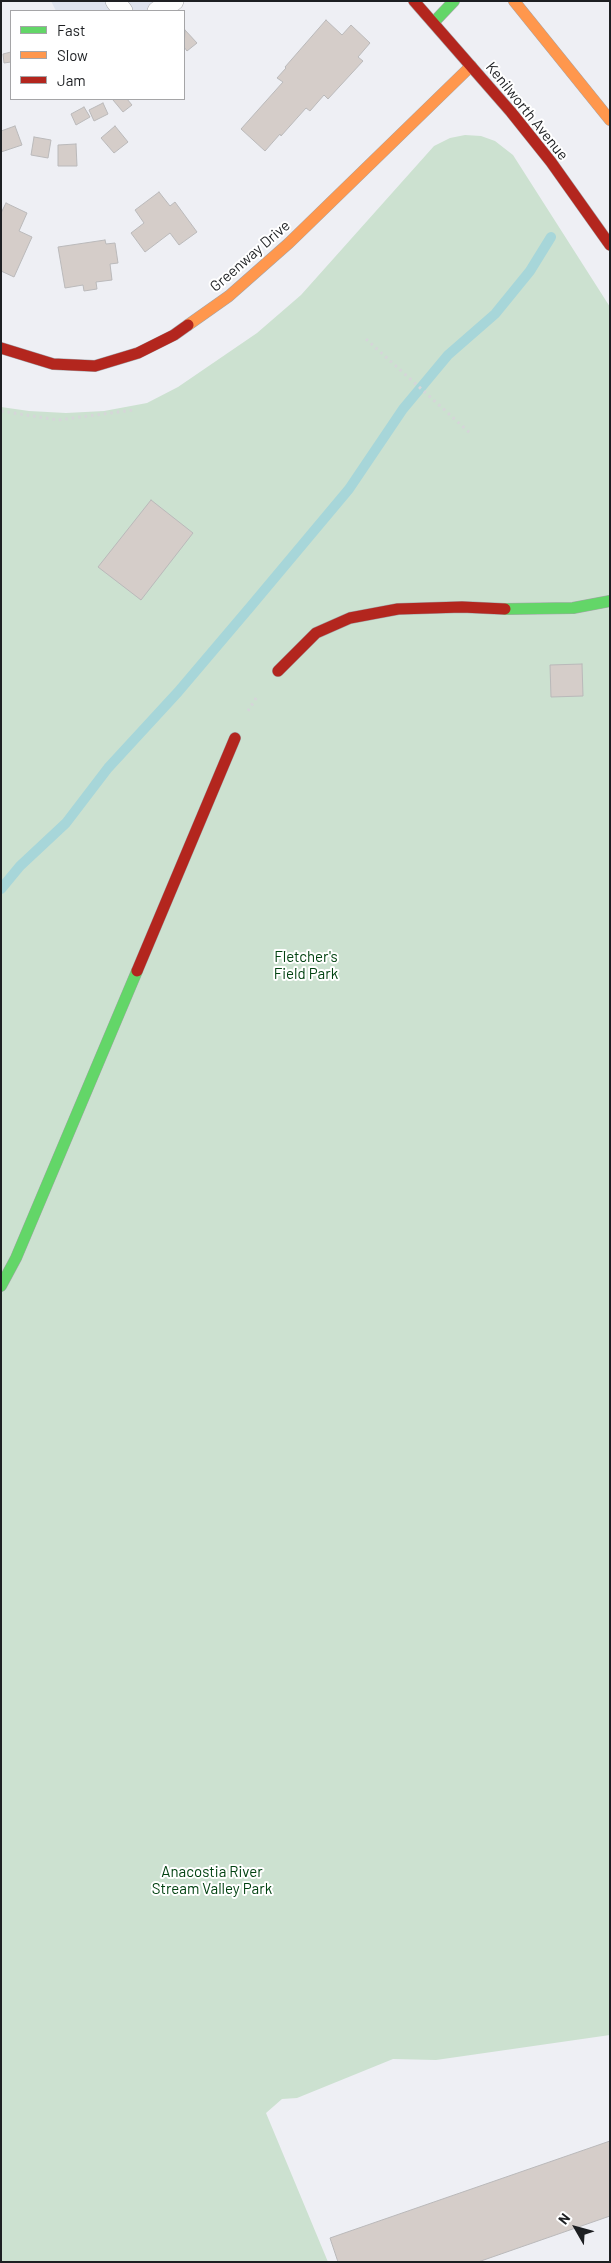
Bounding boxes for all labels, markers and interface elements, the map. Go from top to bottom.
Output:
legend [10,10,185,100]
text: Fast [57,21,85,39]
text: Slow [57,46,88,64]
street label: Kenilworth Avenue [482,58,572,164]
text: Jam [57,71,86,89]
street label: Greenway Drive [206,216,294,296]
park label: Fletcher's Field Park [274,948,338,983]
park label: Anacostia River Stream Valley Park [152,1863,272,1898]
north arrow [551,2203,601,2253]
text: N [554,2210,573,2227]

